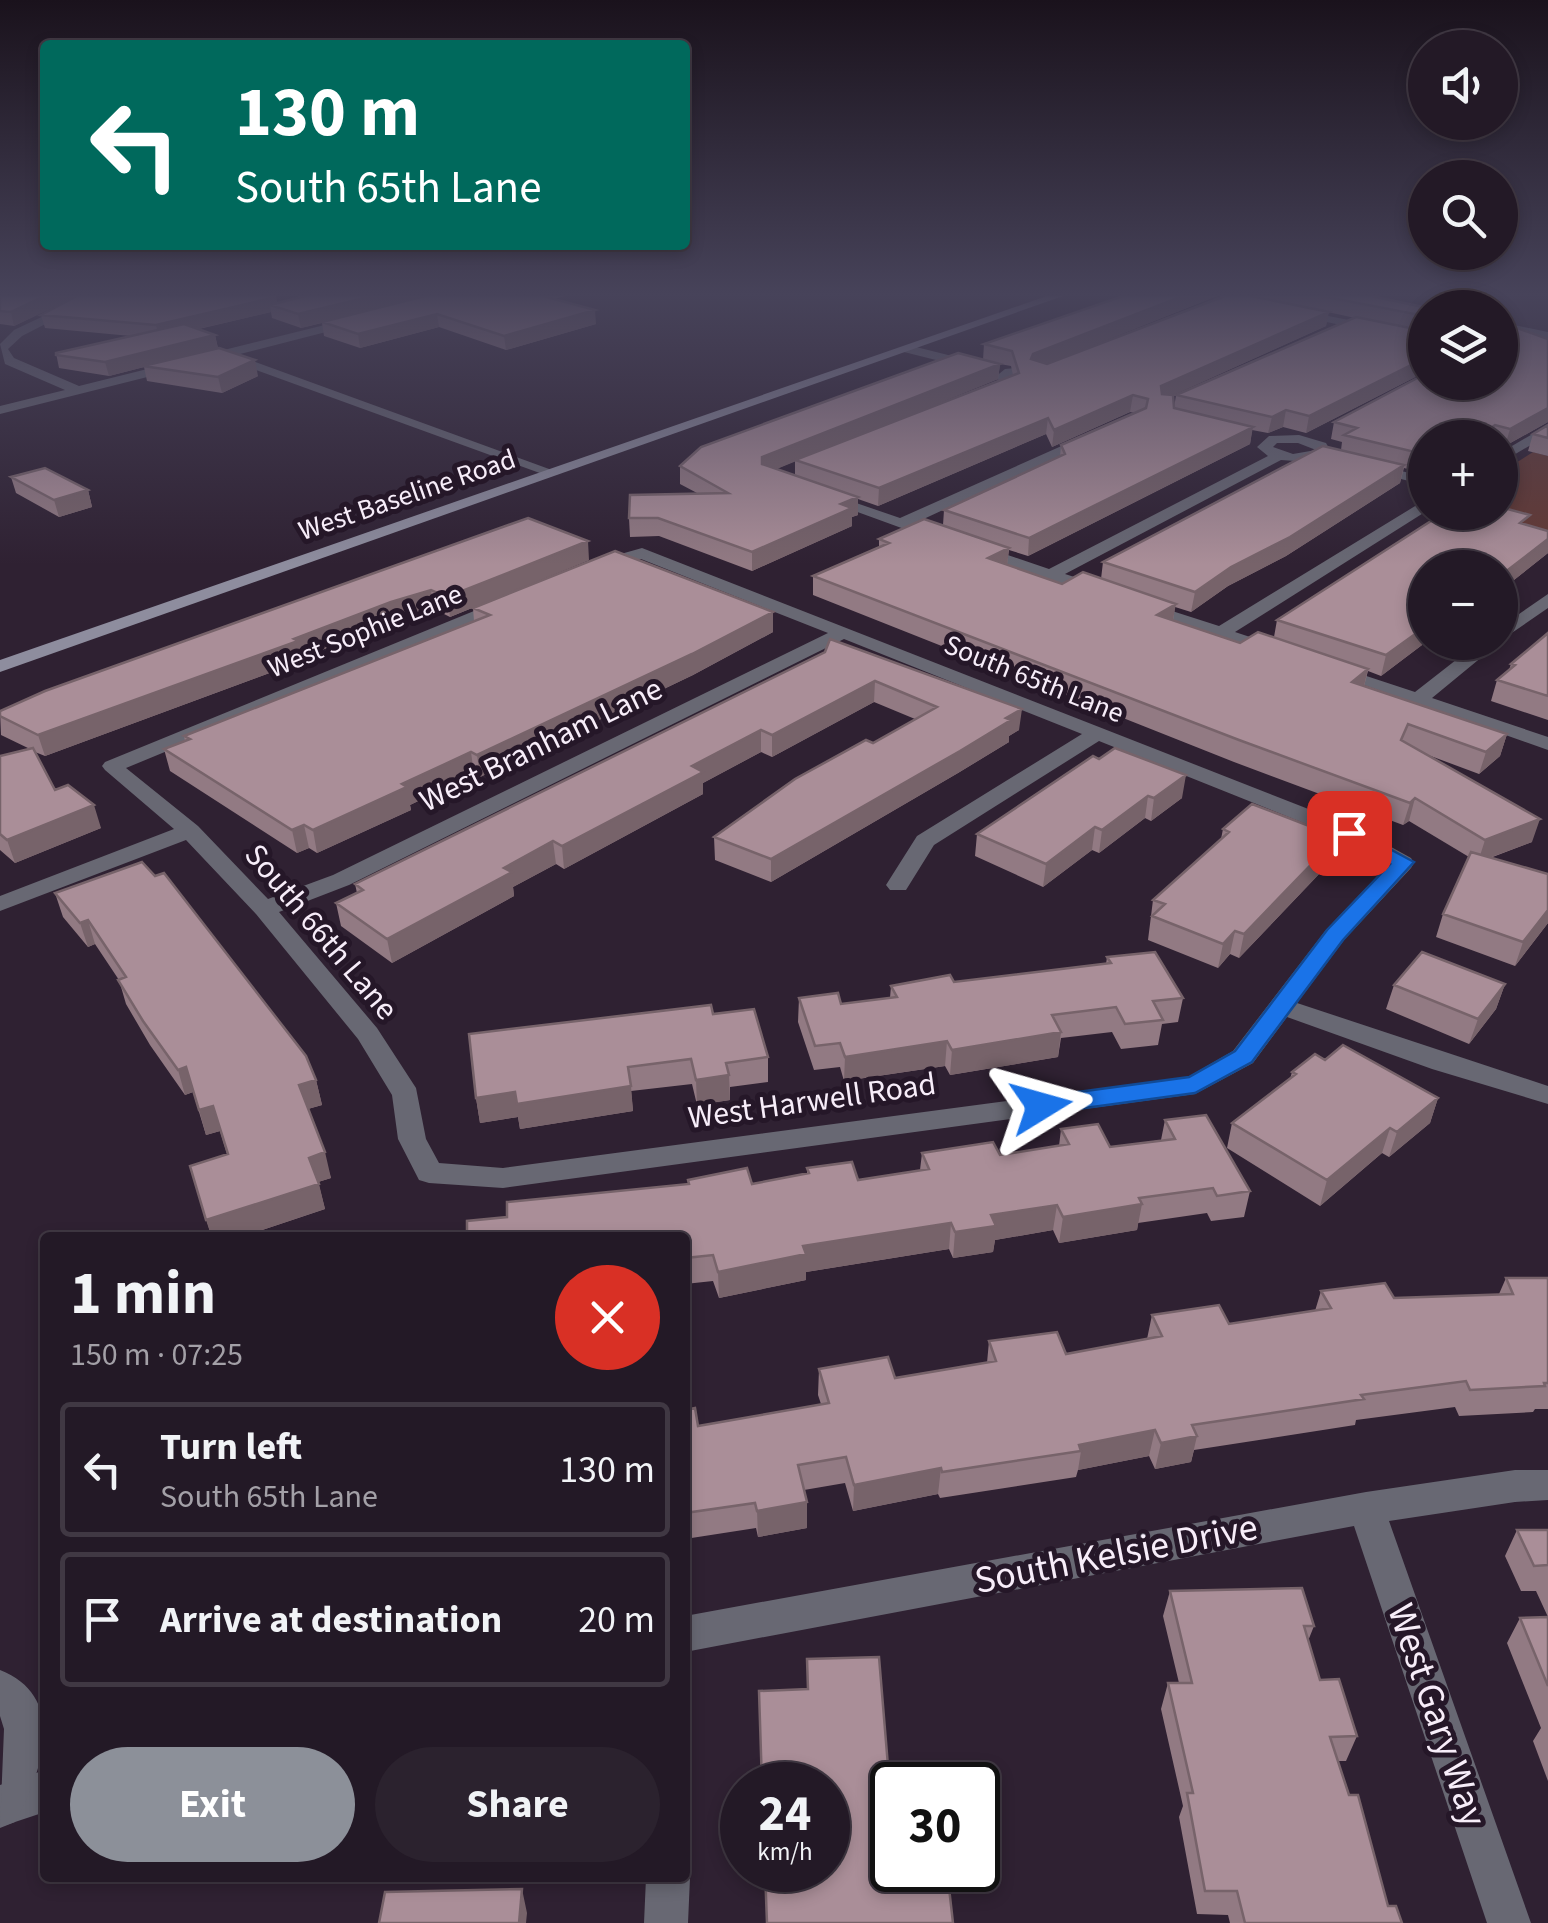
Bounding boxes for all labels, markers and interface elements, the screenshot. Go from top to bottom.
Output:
map controls [1408,30,1518,660]
button: sound [1408,30,1518,140]
text: 130 m [235,63,420,163]
icon: left [70,80,200,210]
text: South 65th Lane [235,156,542,220]
button: search [1408,160,1518,270]
button: layers [1408,290,1518,400]
button: + [1408,420,1518,530]
street label: West Baseline Road [293,439,521,551]
button: − [1408,550,1518,660]
street label: West Sophie Lane [262,574,468,688]
street label: South 65th Lane [938,625,1130,733]
street label: West Branham Lane [412,666,670,824]
pin [1307,791,1392,876]
icon: arrive [1322,806,1377,861]
street label: South 66th Lane [233,834,409,1030]
position arrow [989,1054,1093,1158]
street label: West Harwell Road [685,1061,939,1141]
text: 1 min [70,1252,216,1337]
button: close [555,1265,660,1370]
text: 150 m · 07:25 [70,1332,243,1378]
text: Turn left [160,1420,302,1474]
icon: left [75,1442,130,1497]
text: 130 m [559,1443,655,1497]
text: South 65th Lane [160,1474,378,1520]
street label: South Kelsie Drive [970,1500,1262,1608]
icon: arrive [75,1592,130,1647]
text: Arrive at destination [160,1593,502,1647]
text: 20 m [578,1593,655,1647]
street label: West Gary Way [1374,1596,1500,1834]
button: Exit [70,1747,355,1862]
button: Share [375,1747,660,1862]
speed limit sign: 30 [870,1762,1000,1892]
text: 24 [759,1779,811,1850]
text: km/h [757,1834,813,1870]

